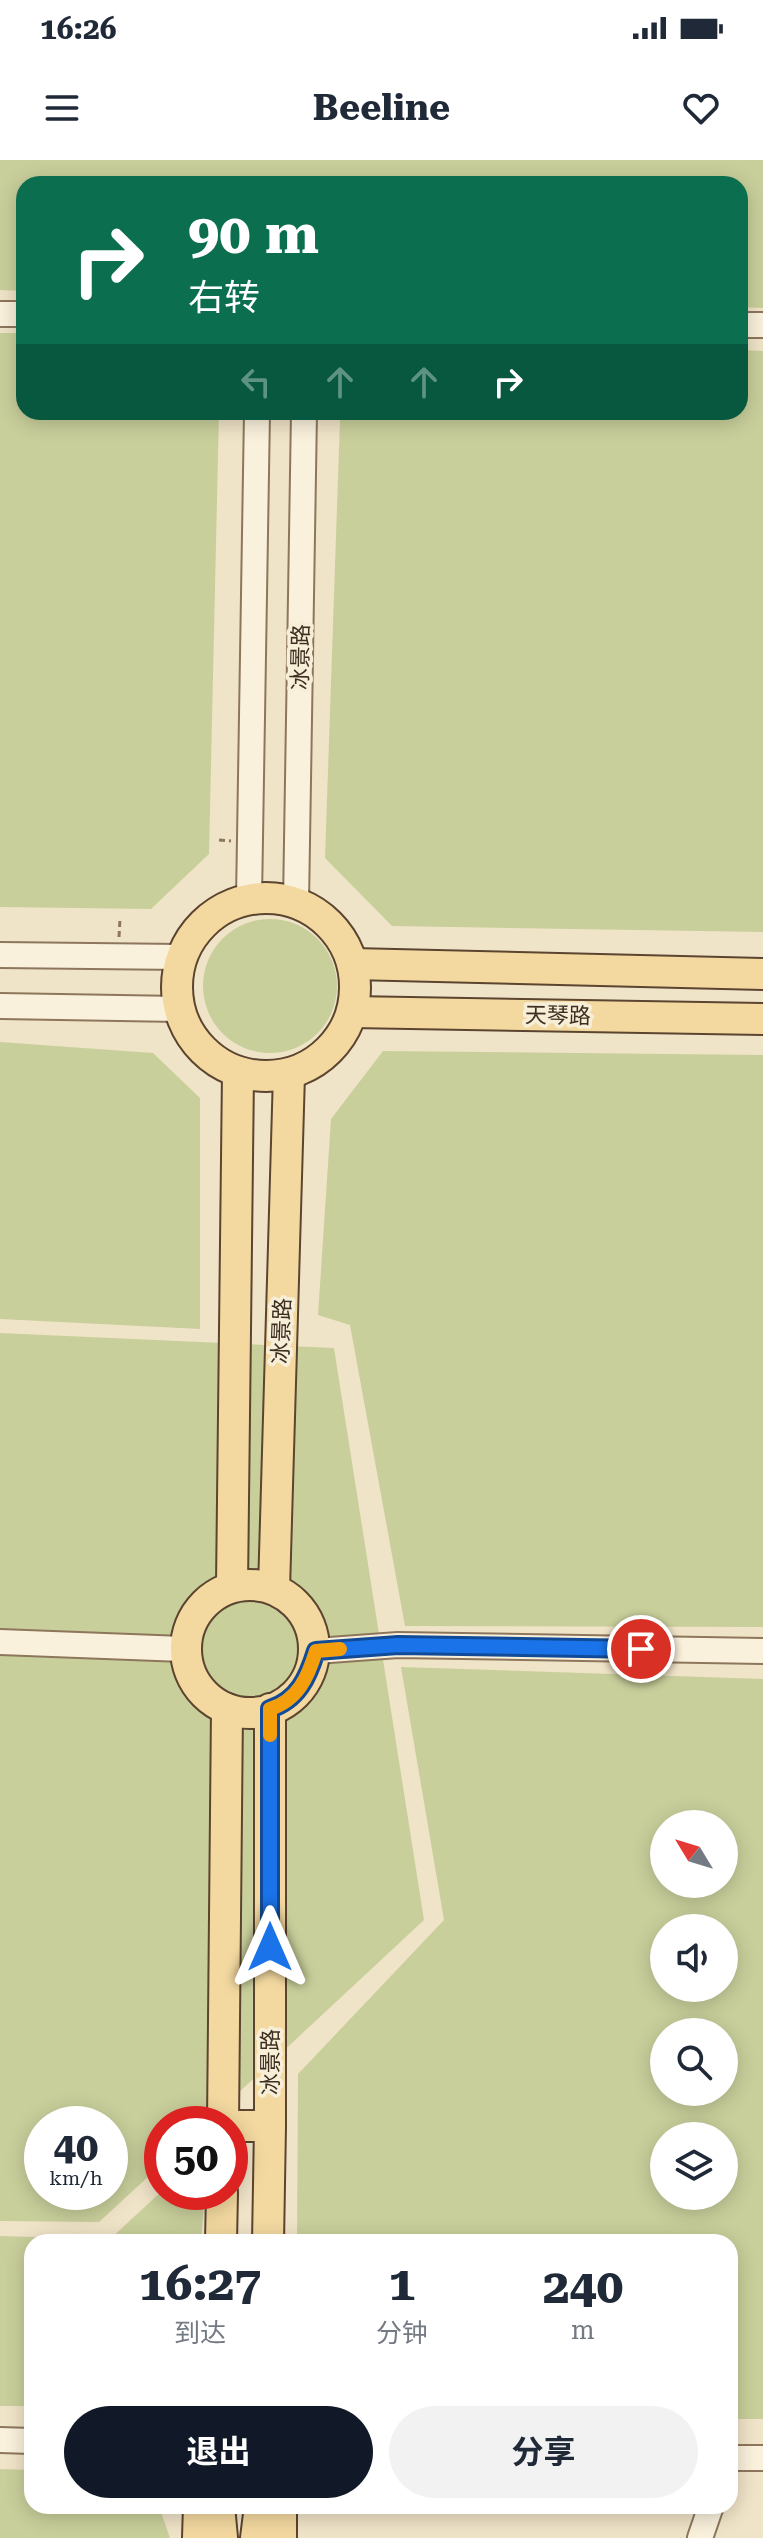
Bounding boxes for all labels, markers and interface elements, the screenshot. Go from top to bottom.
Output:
text: 16:26 [40,11,117,46]
icon: menu [40,86,84,130]
icon: heart [679,86,723,130]
text: Beeline [313,87,450,129]
text: 90 m [188,201,319,267]
icon: right [56,208,160,312]
text: 右转 [188,277,260,319]
icon: left [234,360,278,404]
icon: ahead [318,360,362,404]
icon: ahead [402,360,446,404]
icon: right [486,360,530,404]
street label: 冰景路 [287,624,314,690]
street label: 天琴路 [525,1002,591,1029]
street label: 冰景路 [268,1298,295,1364]
pin [607,1615,675,1683]
icon: arrive [619,1627,663,1671]
north arrow [650,1810,738,1898]
map controls [650,1810,738,2210]
position arrow [228,1905,312,1989]
button: sound [650,1914,738,2002]
button: search [650,2018,738,2106]
street label: 冰景路 [258,2029,283,2095]
speed limit sign: 50 [144,2106,248,2210]
button: layers [650,2122,738,2210]
text: 40 [54,2124,98,2171]
text: km/h [49,2166,103,2190]
text: 16:27 [139,2256,261,2312]
text: 1 [388,2256,415,2312]
text: 240 [543,2259,623,2315]
text: m [571,2315,595,2345]
text: 到达 [174,2318,226,2348]
text: 分钟 [376,2318,428,2348]
button: 退出 [64,2406,373,2498]
button: 分享 [389,2406,698,2498]

